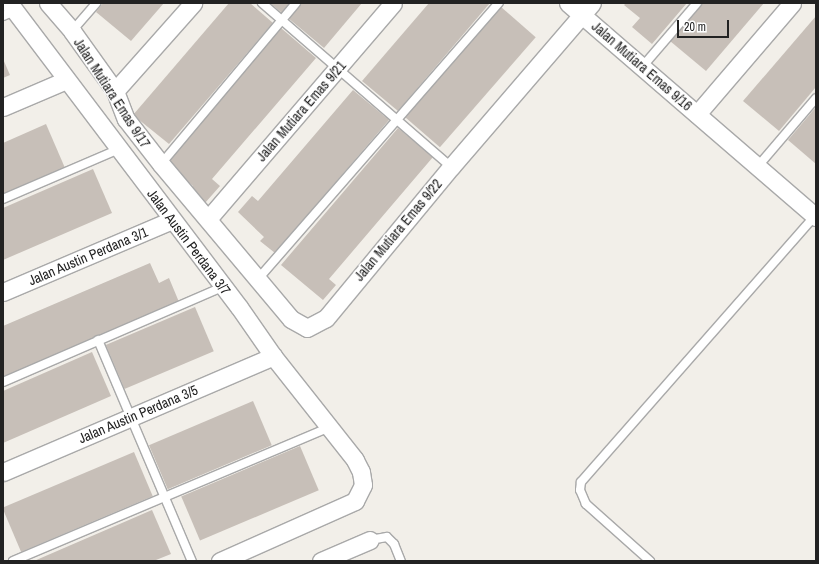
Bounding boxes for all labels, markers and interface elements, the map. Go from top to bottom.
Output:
scale bar [679,12,731,38]
street label: Jalan Mutiara Emas 9/16 [588,18,696,114]
text: 20 m [684,19,706,35]
street label: Jalan Mutiara Emas 9/17 [70,35,154,151]
street label: Jalan Mutiara Emas 9/21 [253,57,349,165]
street label: Jalan Mutiara Emas 9/22 [351,176,445,284]
street label: Jalan Austin Perdana 3/7 [143,185,235,299]
street label: Jalan Austin Perdana 3/1 [25,223,151,289]
street label: Jalan Austin Perdana 3/5 [75,381,201,447]

